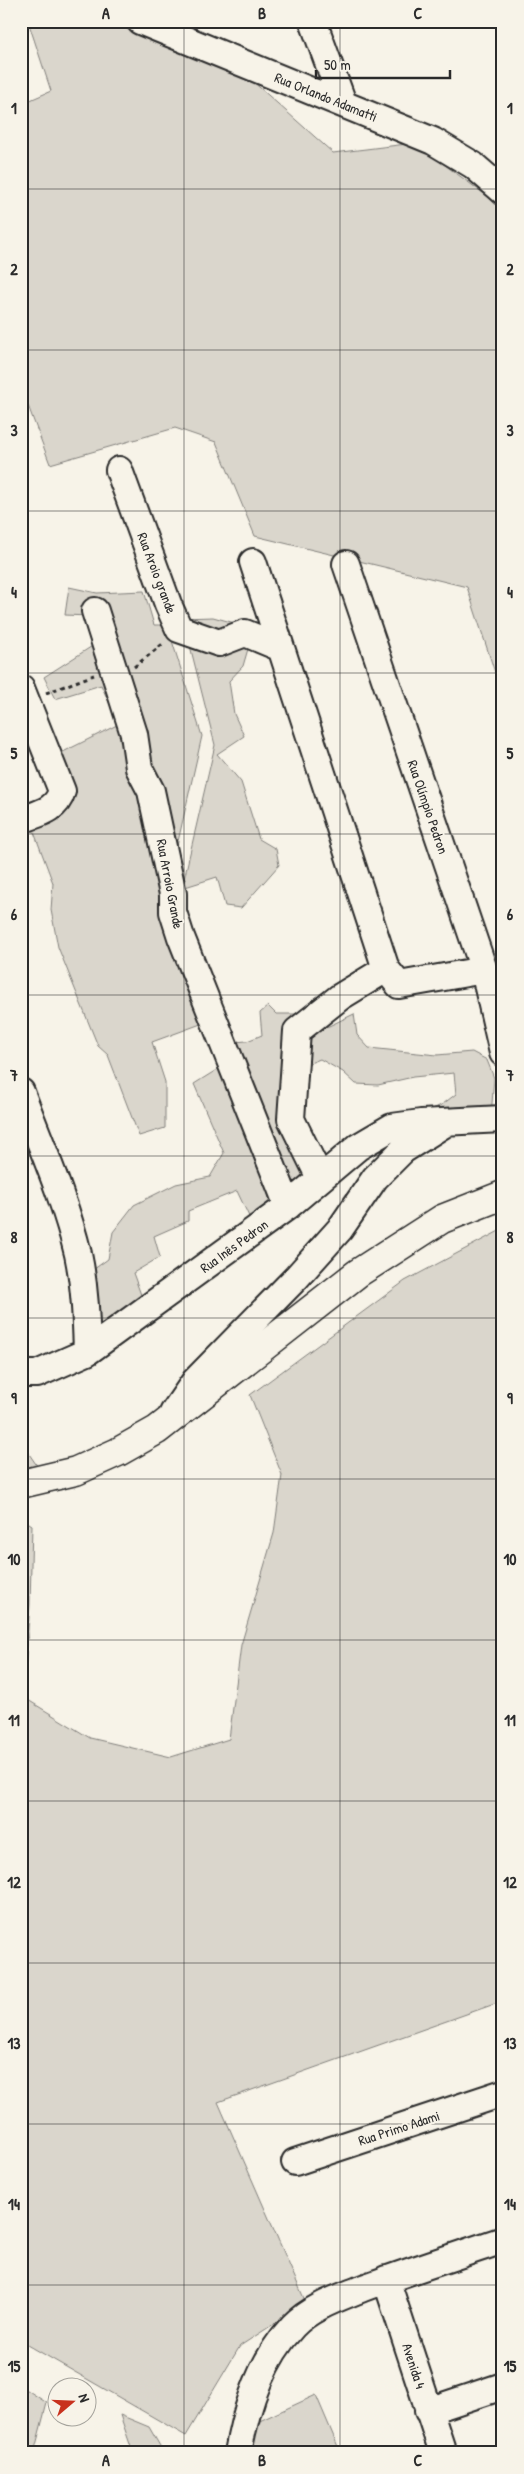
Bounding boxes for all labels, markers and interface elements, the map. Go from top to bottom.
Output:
text: A [102,2,110,24]
text: B [258,2,266,24]
text: C [414,2,423,24]
scale bar [316,48,450,80]
text: 50 m [324,54,351,75]
street label: Rua Orlando Adamatti [272,67,380,126]
text: 1 [11,97,17,119]
text: 1 [507,97,513,119]
text: 2 [10,258,18,280]
text: 2 [506,258,514,280]
text: 3 [10,419,18,441]
text: 3 [506,419,514,441]
street label: Rua Aroio grande [132,530,182,617]
text: 4 [11,581,17,603]
text: 4 [507,581,513,603]
text: 5 [11,742,18,764]
text: 5 [507,742,514,764]
street label: Rua Olímpio Pedron [403,757,453,857]
street label: Rua Arroio Grande [152,837,189,931]
text: 6 [11,903,18,925]
text: 6 [507,903,514,925]
text: 7 [9,1064,18,1086]
text: 7 [505,1064,514,1086]
street label: Rua Inês Pedron [196,1215,271,1277]
text: 8 [11,1226,18,1248]
text: 8 [507,1226,514,1248]
text: 9 [11,1387,17,1409]
text: 9 [507,1387,513,1409]
text: 10 [8,1548,20,1570]
text: 10 [504,1548,516,1570]
text: 11 [8,1709,20,1731]
text: 11 [504,1709,516,1731]
text: 12 [7,1871,21,1893]
text: 12 [503,1871,517,1893]
text: 13 [8,2032,20,2054]
text: 13 [504,2032,516,2054]
street label: Rua Primo Adami [356,2105,442,2150]
text: 14 [8,2193,20,2215]
text: 14 [504,2193,516,2215]
street label: Avenida 4 [398,2341,431,2391]
text: 15 [8,2355,21,2377]
text: 15 [504,2355,517,2377]
north arrow [48,2376,98,2426]
text: N [75,2391,95,2405]
text: A [102,2449,110,2471]
text: B [258,2449,266,2471]
text: C [414,2449,423,2471]

